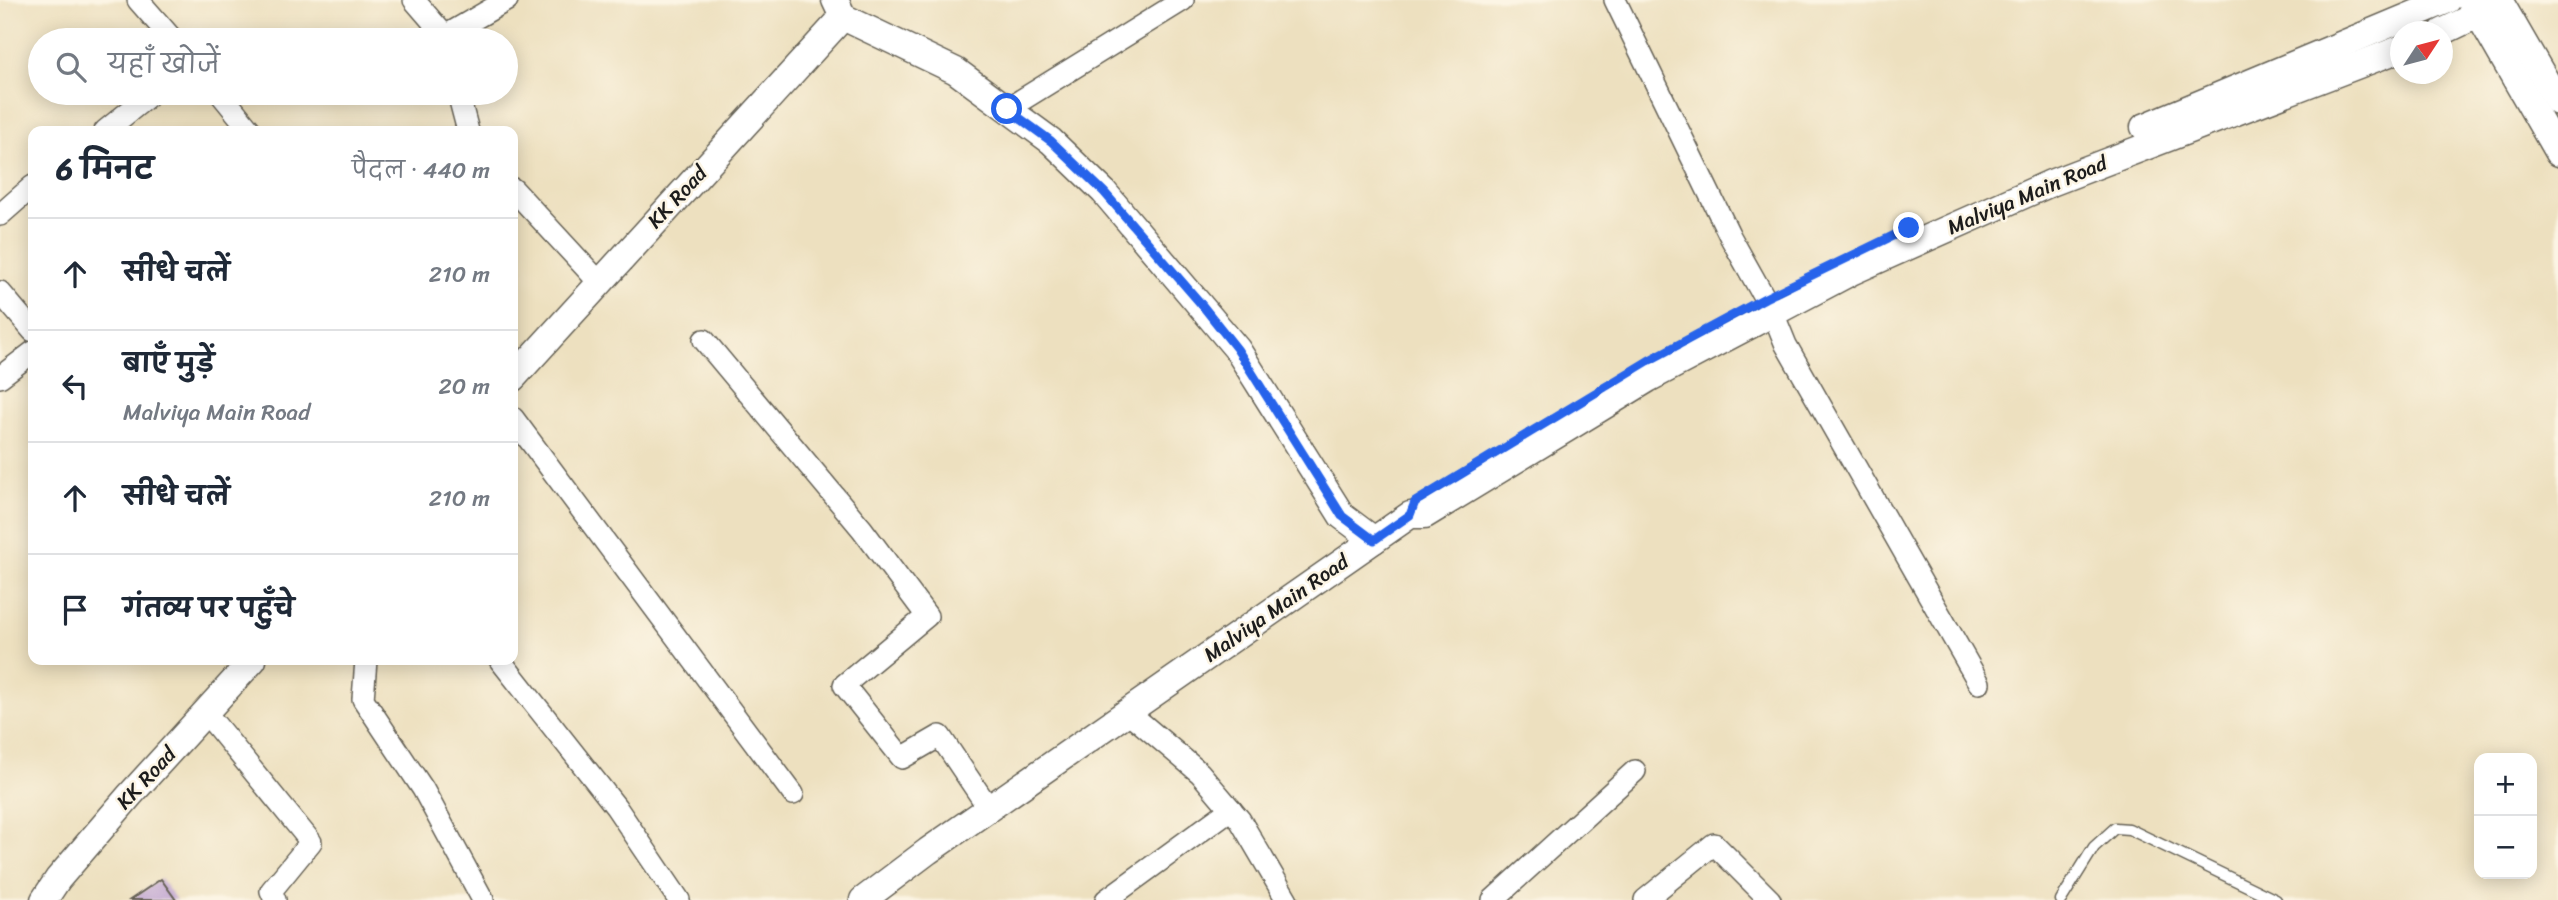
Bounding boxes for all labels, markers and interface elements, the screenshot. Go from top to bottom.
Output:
north arrow [2390,21,2453,84]
search box [28,28,518,105]
text: यहाँ खोजें [108,41,220,87]
icon: search [52,48,90,86]
route start [991,93,1022,124]
text: 6 मिनट [56,142,154,196]
street label: Malviya Main Road [1941,143,2115,246]
text: पैदल · 440 m [352,150,490,191]
street label: KK Road [637,155,718,238]
route end [1893,212,1924,243]
text: सीधे चलें [123,249,230,295]
text: 210 m [429,254,490,295]
icon: ahead [56,255,94,293]
text: बाएँ मुड़ें [123,340,214,386]
text: 20 m [439,366,490,407]
icon: left [56,367,94,405]
text: Malviya Main Road [123,392,310,433]
text: सीधे चलें [123,473,230,519]
text: 210 m [429,478,490,519]
icon: ahead [56,479,94,517]
street label: Malviya Main Road [1195,542,1359,673]
text: गंतव्य पर पहुँचे [123,585,295,631]
icon: arrive [56,591,94,629]
street label: KK Road [106,736,187,819]
map controls [2474,753,2537,879]
button: + [2474,753,2537,816]
button: − [2474,816,2537,879]

